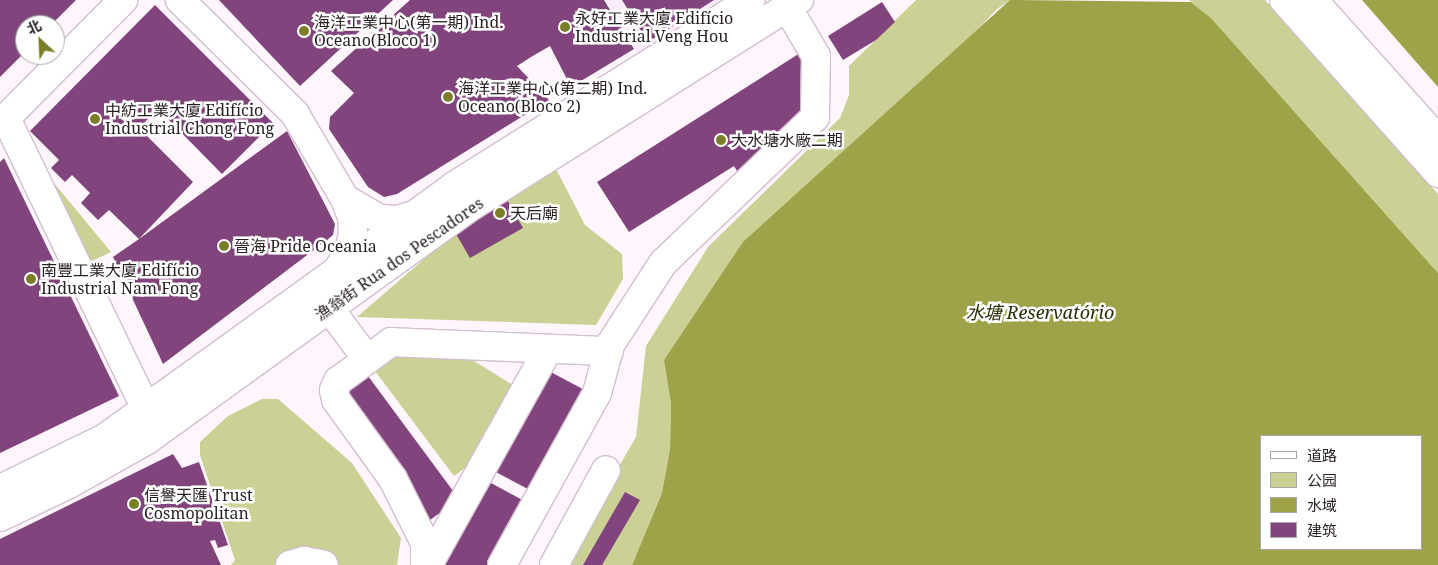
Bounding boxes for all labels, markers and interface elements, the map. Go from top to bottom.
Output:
place label: 永好工業大廈 Edifício Industrial Veng Hou [575,8,733,46]
place label: 海洋工業中心(第一期) Ind. Oceano(Bloco 1) [314,12,503,50]
north arrow [15,15,65,65]
text: 北 [24,15,44,38]
marker: 永好工業大廈 Edifício Industrial Veng Hou [559,21,571,33]
marker: 海洋工業中心(第一期) Ind. Oceano(Bloco 1) [298,25,310,37]
place label: 海洋工業中心(第二期) Ind. Oceano(Bloco 2) [458,78,647,116]
marker: 海洋工業中心(第二期) Ind. Oceano(Bloco 2) [442,91,454,103]
place label: 中紡工業大廈 Edifício Industrial Chong Fong [105,100,274,138]
marker: 中紡工業大廈 Edifício Industrial Chong Fong [89,113,101,125]
place label: 大水塘水廠二期 [731,130,843,150]
marker: 大水塘水廠二期 [715,134,727,146]
street label: 漁翁街 Rua dos Pescadores [311,193,487,325]
place label: 天后廟 [510,203,558,223]
marker: 天后廟 [494,207,506,219]
place label: 晉海 Pride Oceania [234,236,377,256]
marker: 晉海 Pride Oceania [218,240,230,252]
place label: 南豐工業大廈 Edifício Industrial Nam Fong [41,260,199,298]
marker: 南豐工業大廈 Edifício Industrial Nam Fong [25,273,37,285]
water label: 水塘 Reservatório [966,301,1114,323]
legend [1260,435,1423,550]
text: 道路 [1307,445,1337,465]
text: 公园 [1307,470,1337,490]
place label: 信譽天匯 Trust Cosmopolitan [144,485,253,523]
text: 水域 [1307,495,1337,515]
marker: 信譽天匯 Trust Cosmopolitan [128,498,140,510]
text: 建筑 [1307,520,1337,540]

